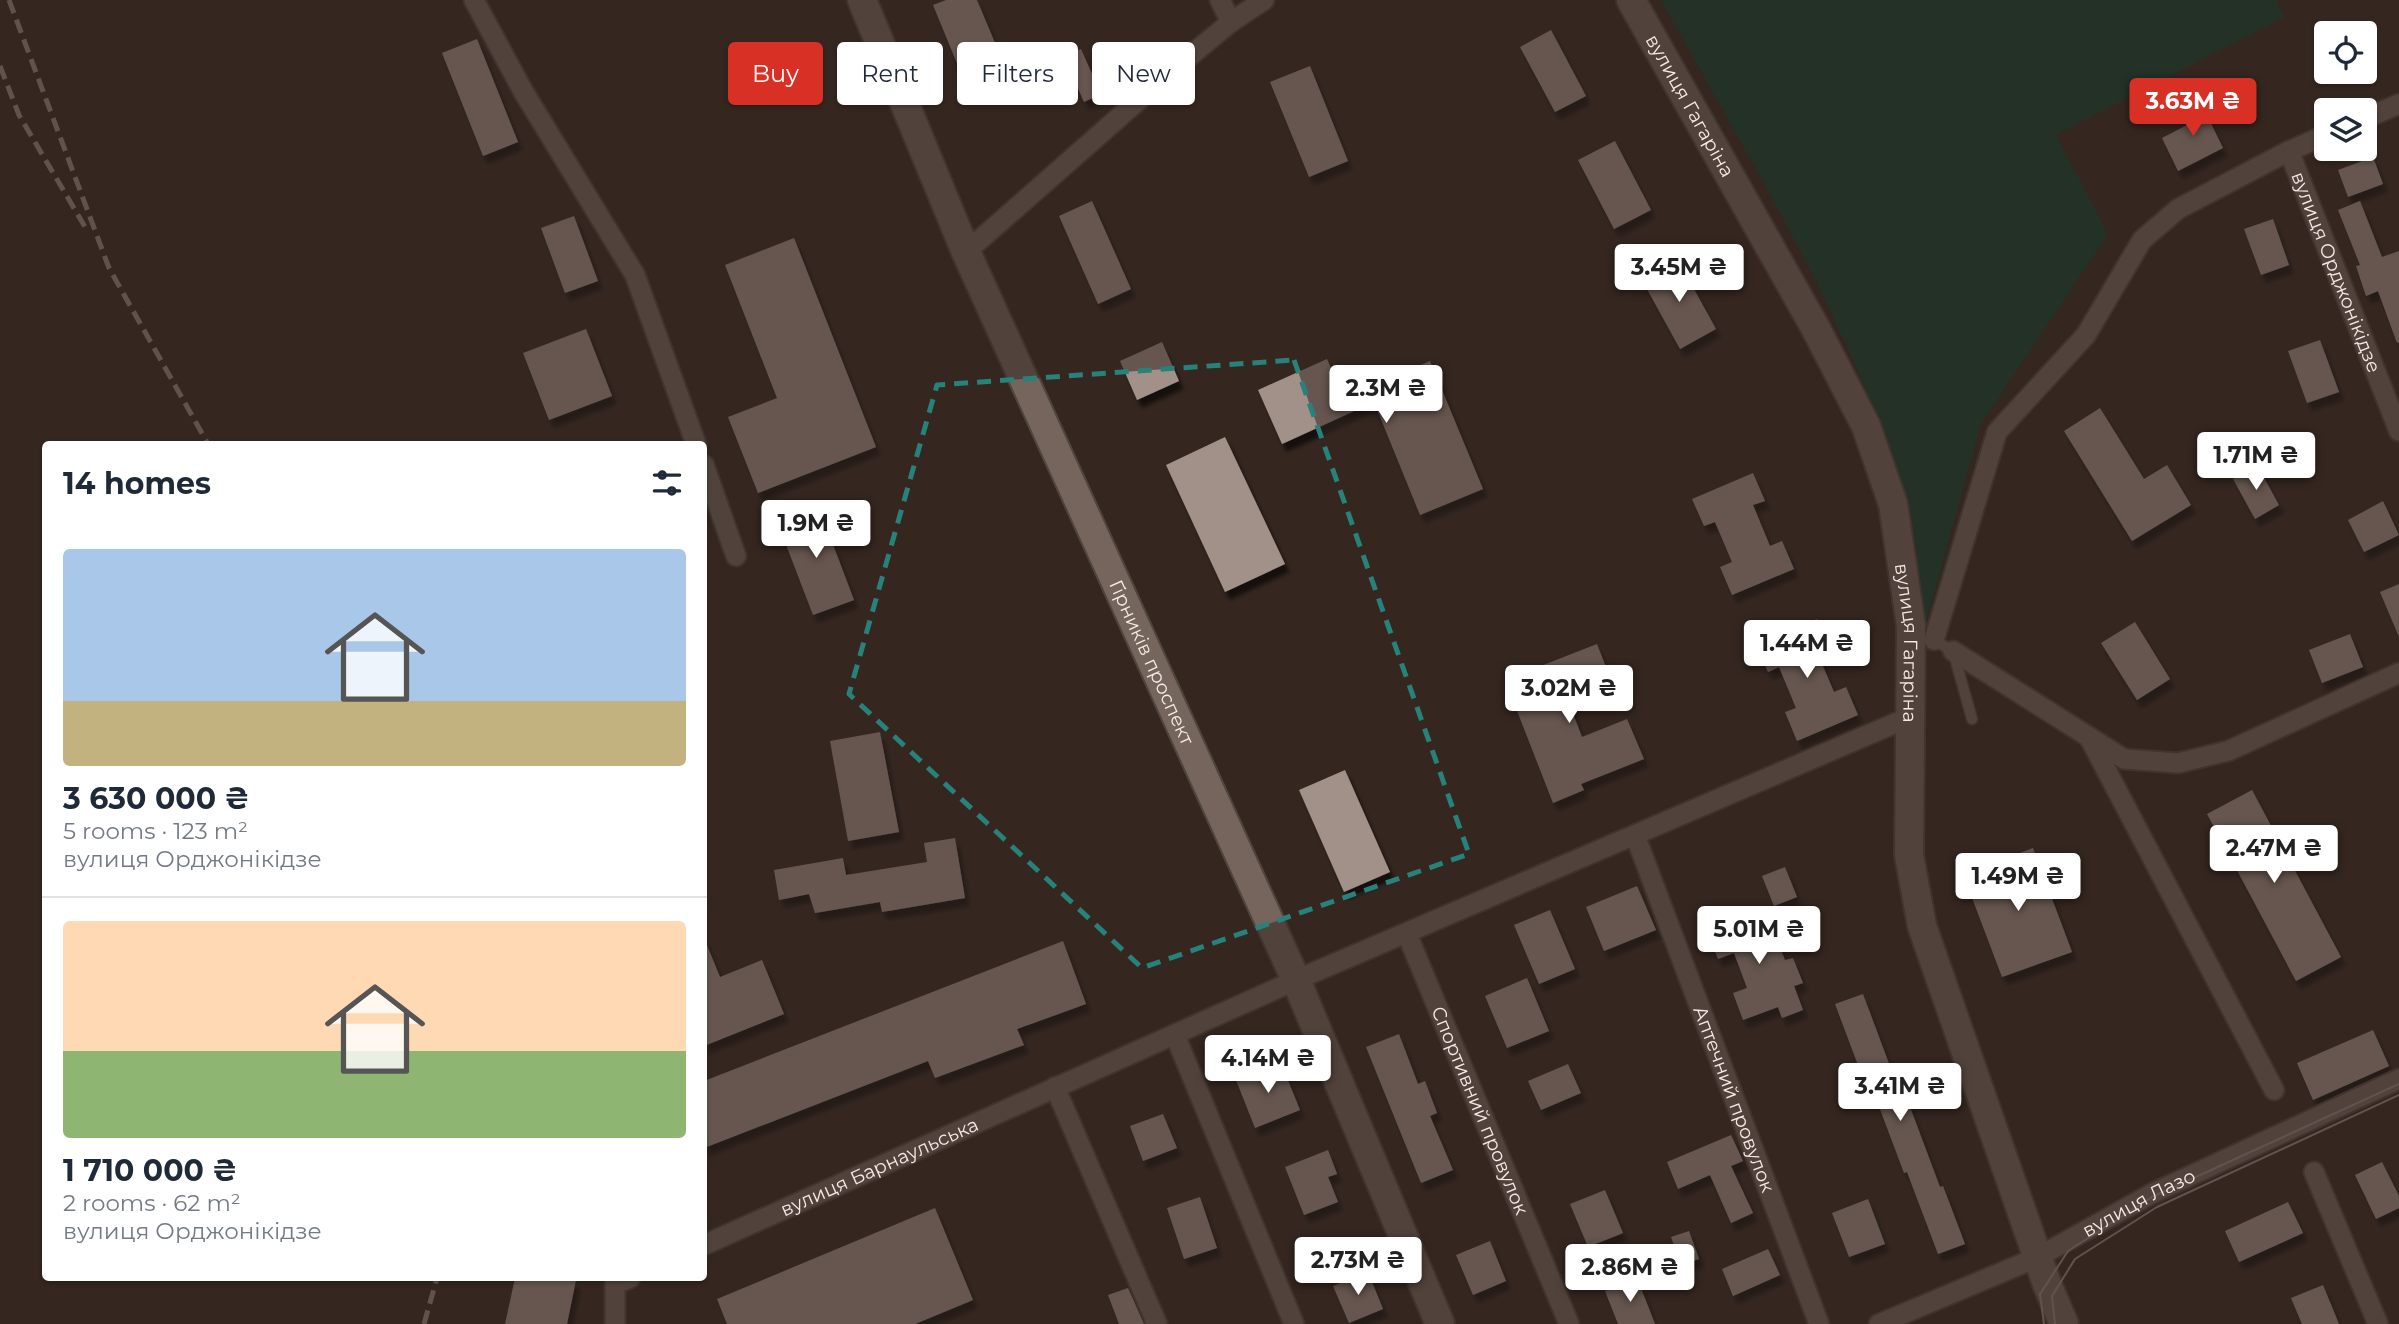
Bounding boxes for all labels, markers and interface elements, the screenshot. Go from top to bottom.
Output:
map controls [2314,21,2377,161]
button: locate [2314,21,2377,84]
street label: вулиця Гагаріна [1641,30,1739,181]
chip: Buy [728,42,823,105]
chip: Rent [837,42,943,105]
chip: Filters [957,42,1078,105]
chip: New [1092,42,1195,105]
pin: 3.63M ₴ [2128,78,2258,138]
text: 3.63M ₴ [2145,87,2241,115]
button: layers [2314,98,2377,161]
street label: вулиця Орджонікідзе [2286,168,2386,376]
pin: 3.45M ₴ [1614,244,1744,304]
text: 3.45M ₴ [1631,253,1727,281]
pin: 2.3M ₴ [1329,366,1443,425]
text: 2.3M ₴ [1345,374,1427,402]
pin: 1.71M ₴ [2191,433,2321,492]
text: 1.71M ₴ [2213,441,2299,469]
icon: filters [648,464,686,502]
text: 14 homes [63,465,211,502]
pin: 1.9M ₴ [759,500,873,560]
text: 1.9M ₴ [777,509,855,537]
street label: вулиця Гагаріна [1890,562,1922,723]
street label: Гірників проспект [1104,576,1199,748]
icon: home [312,594,438,720]
pin: 1.44M ₴ [1742,620,1872,680]
text: 1.44M ₴ [1760,629,1854,657]
pin: 3.02M ₴ [1504,666,1634,725]
text: 3.02M ₴ [1521,674,1617,702]
text: 3 630 000 ₴ [63,780,249,817]
text: 5 rooms · 123 m² [63,817,248,845]
pin: 2.47M ₴ [2209,826,2339,885]
text: 2.47M ₴ [2226,834,2322,862]
text: вулиця Орджонікідзе [63,845,322,873]
pin: 1.49M ₴ [1953,853,2083,913]
text: 1.49M ₴ [1972,862,2064,890]
pin: 5.01M ₴ [1694,906,1824,966]
text: 5.01M ₴ [1713,915,1805,943]
icon: home [312,966,438,1092]
street label: Спортивний провулок [1426,1003,1533,1218]
street label: Аптечний провулок [1688,1003,1779,1196]
pin: 4.14M ₴ [1203,1036,1333,1095]
text: 4.14M ₴ [1221,1044,1315,1072]
pin: 3.41M ₴ [1835,1064,1965,1123]
text: 3.41M ₴ [1854,1072,1946,1100]
street label: вулиця Барнаульська [777,1113,982,1221]
text: 1 710 000 ₴ [63,1152,237,1189]
street label: вулиця Лазо [2078,1164,2199,1242]
text: 2 rooms · 62 m² [63,1189,241,1217]
text: вулиця Орджонікідзе [63,1217,322,1245]
pin: 2.73M ₴ [1293,1238,1423,1297]
pin: 2.86M ₴ [1565,1244,1695,1304]
text: 2.73M ₴ [1311,1246,1405,1274]
text: 2.86M ₴ [1581,1253,1679,1281]

